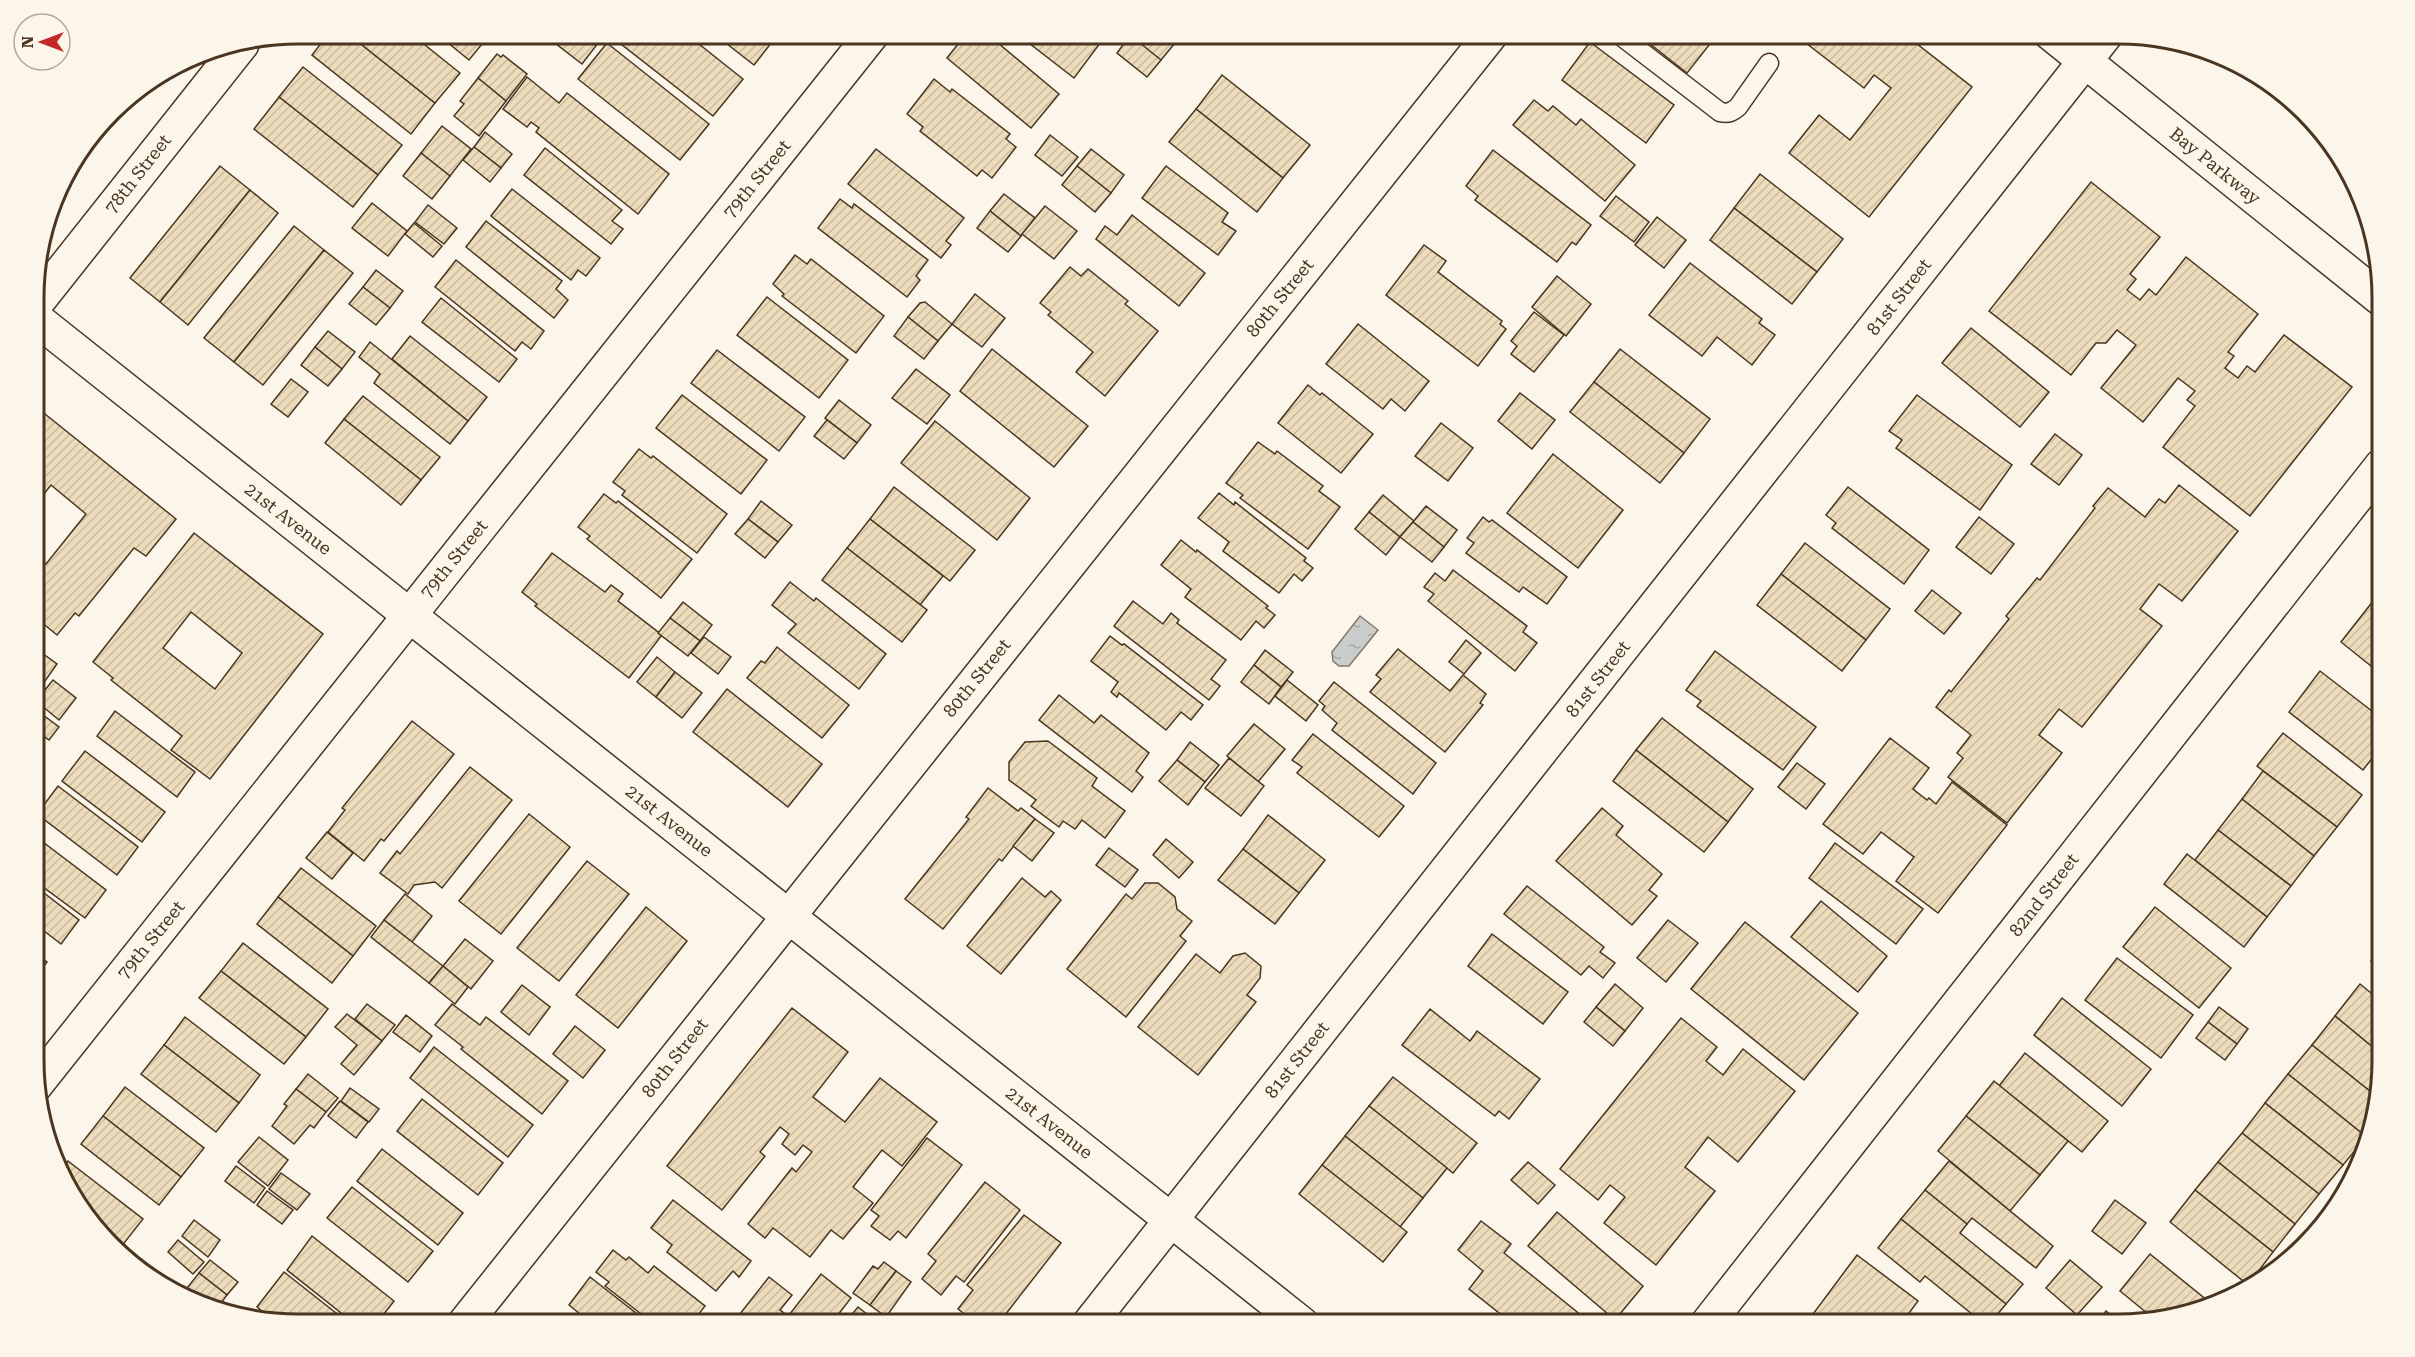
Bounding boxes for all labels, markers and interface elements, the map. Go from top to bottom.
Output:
north arrow [12,12,72,72]
text: N [18,36,37,48]
street label: Bay Parkway [2166,123,2265,209]
street label: 78th Street [100,130,175,217]
street label: 79th Street [719,135,795,222]
street label: 80th Street [1242,254,1318,341]
street label: 81st Street [1862,254,1935,339]
street label: 21st Avenue [241,478,336,559]
street label: 79th Street [416,515,492,602]
street label: 80th Street [939,634,1015,721]
street label: 81st Street [1561,636,1634,721]
street label: 21st Avenue [622,780,717,861]
street label: 82nd Street [2005,849,2083,940]
street label: 79th Street [113,896,189,983]
street label: 80th Street [637,1014,712,1101]
street label: 81st Street [1260,1017,1333,1102]
street label: 21st Avenue [1002,1082,1097,1163]

